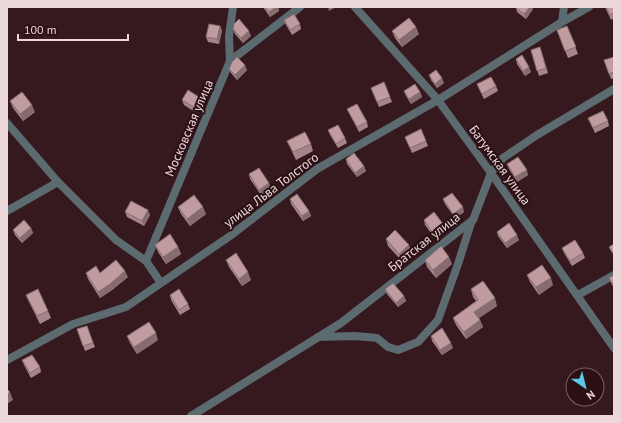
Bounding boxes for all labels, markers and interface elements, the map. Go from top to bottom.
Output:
scale bar [18,16,128,42]
text: 100 m [24,22,57,37]
street label: Московская улица [161,77,217,179]
street label: Батумская улица [465,122,535,208]
street label: улица Льва Толстого [220,149,322,231]
street label: Братская улица [385,209,463,275]
north arrow [565,367,605,407]
text: N [584,387,598,403]

